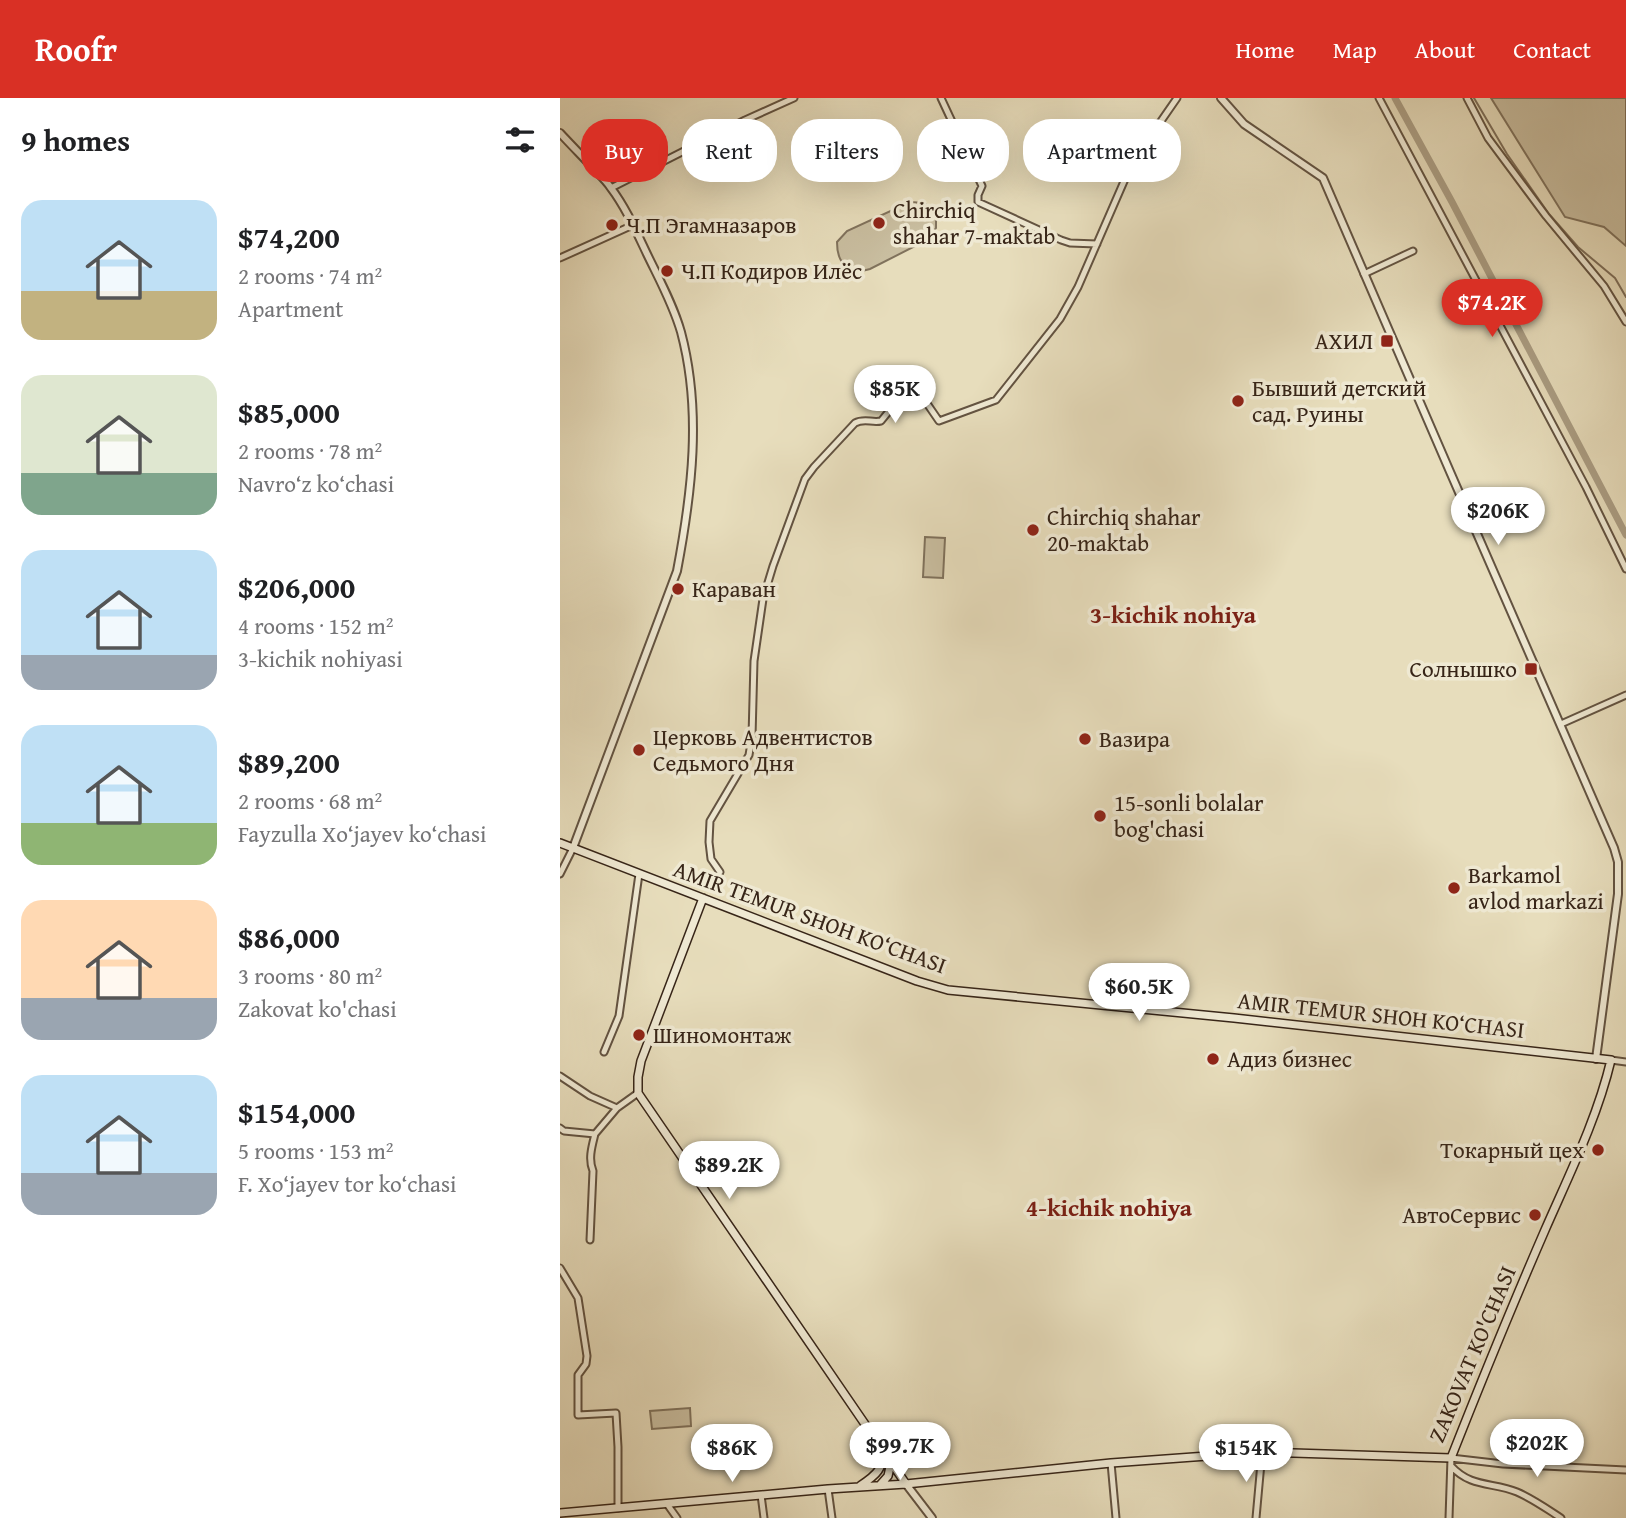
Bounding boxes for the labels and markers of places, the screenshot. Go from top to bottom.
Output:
place label: Chirchiq shahar 7-maktab [893,193,1055,252]
place label: Ч.П Эгамназаров [626,208,796,241]
marker: Chirchiq shahar 7-maktab [871,215,887,231]
marker: Ч.П Эгамназаров [604,217,620,233]
place label: Ч.П Кодиров Илёс [681,254,862,287]
marker: Ч.П Кодиров Илёс [659,263,675,279]
pin: $74.2K [1435,280,1549,339]
place label: АХИЛ [1315,324,1373,357]
marker: АХИЛ [1379,333,1395,349]
pin: $85K [854,366,936,425]
place label: Бывший детский сад. Руины [1252,371,1427,430]
marker: Бывший детский сад. Руины [1230,393,1246,409]
pin: $206K [1449,488,1547,547]
place label: Chirchiq shahar 20-maktab [1047,500,1201,559]
marker: Chirchiq shahar 20-maktab [1025,522,1041,538]
place label: Караван [692,572,776,605]
marker: Караван [670,581,686,597]
place label: Солнышко [1409,652,1517,685]
marker: Солнышко [1523,661,1539,677]
place label: Церковь Адвентистов Седьмого Дня [653,720,873,779]
place label: Вазира [1099,722,1170,755]
marker: Вазира [1077,731,1093,747]
marker: Церковь Адвентистов Седьмого Дня [631,742,647,758]
place label: 15-sonli bolalar bog'chasi [1114,786,1264,845]
marker: 15-sonli bolalar bog'chasi [1092,808,1108,824]
place label: Barkamol avlod markazi [1468,858,1604,917]
marker: Barkamol avlod markazi [1446,880,1462,896]
pin: $60.5K [1082,964,1196,1023]
place label: Шиномонтаж [653,1018,792,1051]
marker: Шиномонтаж [631,1027,647,1043]
place label: Адиз бизнес [1227,1042,1352,1075]
marker: Адиз бизнес [1205,1051,1221,1067]
place label: Токарный цех [1440,1133,1584,1166]
pin: $89.2K [672,1142,786,1201]
marker: Токарный цех [1590,1142,1606,1158]
place label: АвтоСервис [1402,1198,1521,1231]
marker: АвтоСервис [1527,1207,1543,1223]
pin: $202K [1488,1420,1586,1479]
pin: $99.7K [843,1422,957,1482]
pin: $86K [691,1424,773,1484]
pin: $154K [1197,1424,1295,1484]

